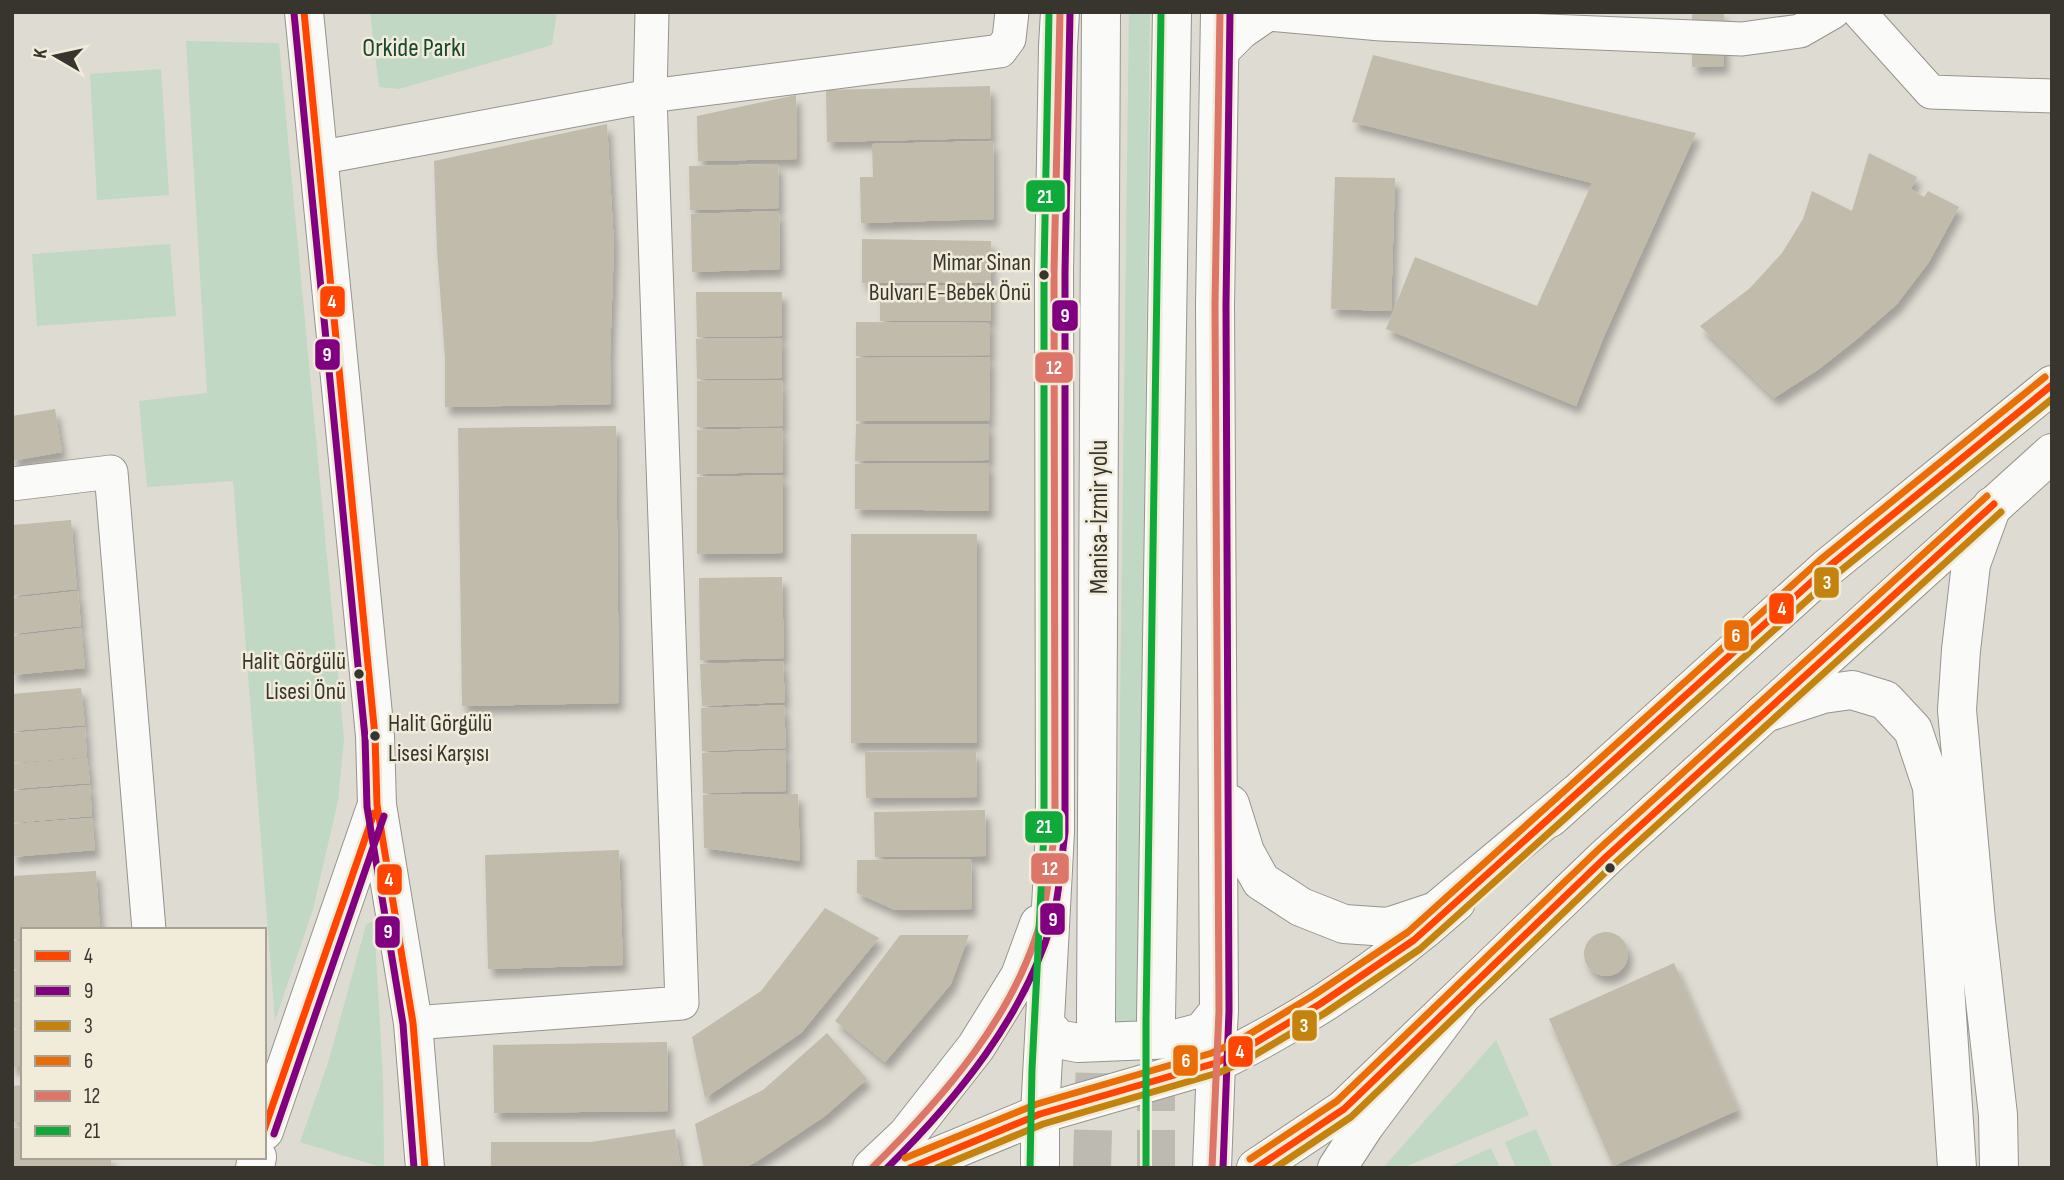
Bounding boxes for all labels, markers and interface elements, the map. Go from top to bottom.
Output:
north arrow [21,21,91,91]
park label: Orkide Parkı [362,33,466,64]
text: K [29,47,53,60]
line badge: 21 [1025,179,1066,213]
text: 21 [1037,186,1053,209]
place label: Mimar Sinan Bulvarı E-Bebek Önü [869,248,1031,307]
marker: Mimar Sinan Bulvarı E-Bebek Önü [1037,268,1051,282]
line badge: 4 [319,285,346,318]
text: 4 [328,291,337,314]
line badge: 9 [1051,299,1079,332]
text: 9 [1060,305,1070,328]
line badge: 9 [314,338,341,371]
text: 9 [322,344,332,367]
line badge: 12 [1034,351,1074,384]
text: 12 [1046,357,1062,380]
street label: Manisa-İzmir yolu [1084,440,1115,594]
line badge: 3 [1813,566,1840,599]
text: 3 [1823,572,1831,595]
line badge: 4 [1768,592,1795,625]
text: 4 [1778,598,1787,621]
line badge: 6 [1723,619,1750,652]
text: 6 [1732,625,1741,648]
place label: Halit Görgülü Lisesi Önü [242,647,346,706]
marker: Halit Görgülü Lisesi Önü [352,667,366,681]
place label: Halit Görgülü Lisesi Karşısı [388,709,492,768]
marker: Halit Görgülü Lisesi Karşısı [368,729,382,743]
line badge: 21 [1024,810,1064,844]
text: 21 [1036,816,1052,839]
line badge: 12 [1030,852,1070,885]
text: 12 [1042,858,1058,881]
unlabelled marker [1603,861,1617,875]
line badge: 4 [376,863,403,896]
text: 4 [385,869,394,892]
line badge: 9 [1039,902,1066,936]
text: 9 [1048,909,1058,932]
line badge: 9 [374,915,401,949]
text: 9 [383,921,393,944]
legend [21,928,266,1159]
text: 4 [84,944,93,969]
text: 9 [84,979,93,1004]
line badge: 3 [1291,1009,1318,1042]
text: 3 [84,1014,93,1039]
text: 3 [1300,1015,1308,1038]
line badge: 4 [1227,1035,1254,1068]
text: 4 [1236,1041,1245,1064]
line badge: 6 [1172,1044,1199,1077]
text: 6 [84,1049,93,1074]
text: 6 [1182,1050,1191,1073]
text: 12 [84,1084,100,1109]
text: 21 [84,1119,101,1144]

